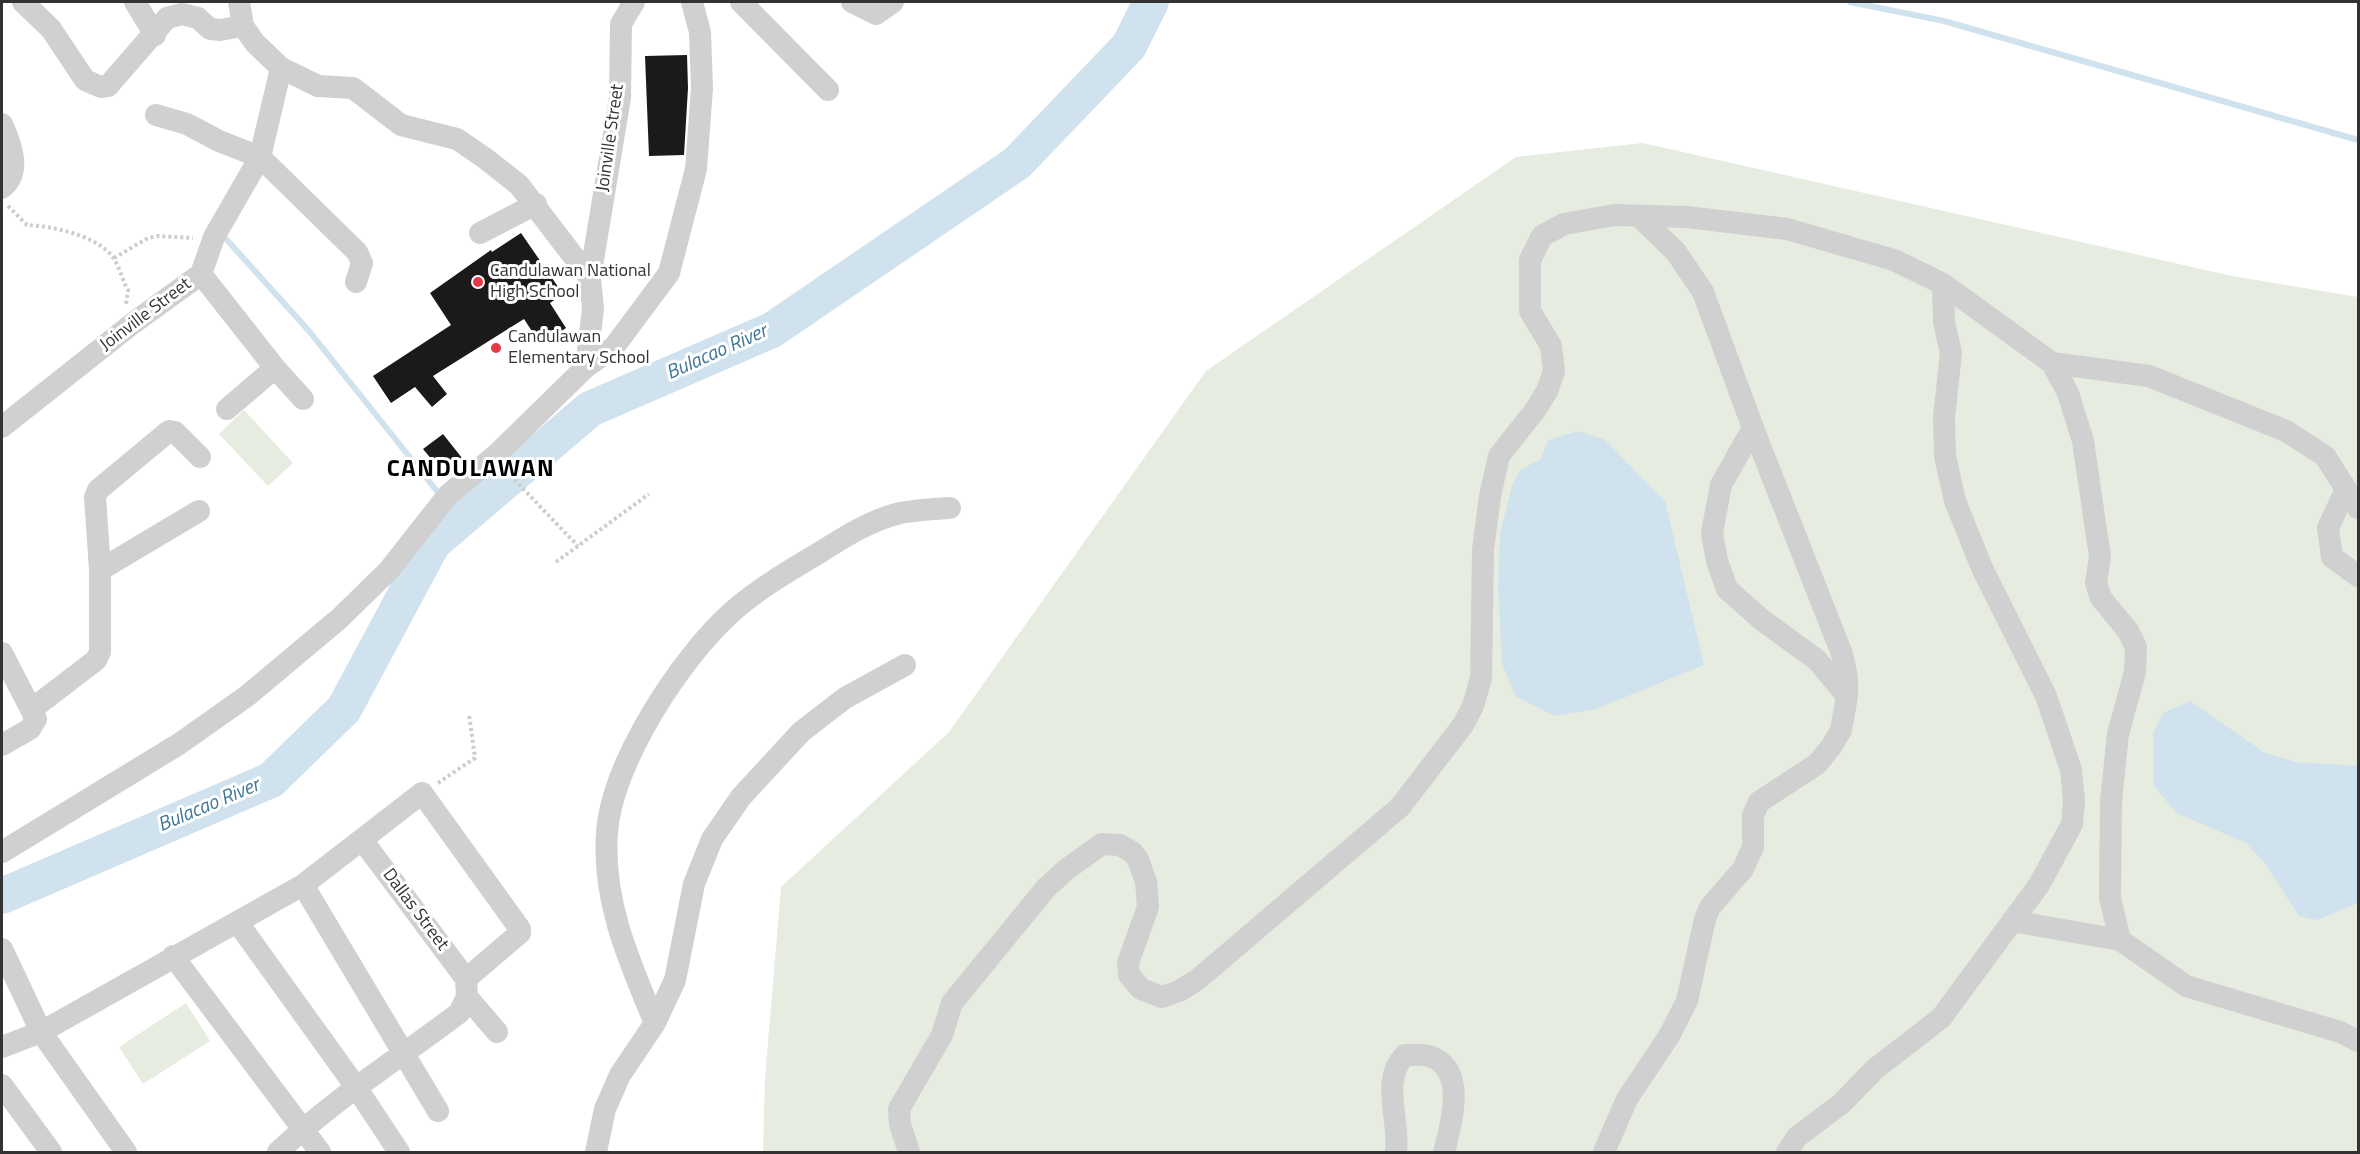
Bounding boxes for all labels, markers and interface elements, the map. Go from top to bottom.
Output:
street label: Joinville Street [593,83,629,193]
place label: Candulawan National High School [490,261,651,304]
street label: Joinville Street [96,274,196,356]
marker: Candulawan National High School [471,275,485,289]
water label: Bulacao River [663,320,771,386]
place label: Candulawan Elementary School [508,327,650,370]
marker: Candulawan Elementary School [489,341,503,355]
district label: CANDULAWAN [387,456,555,484]
water label: Bulacao River [155,774,263,838]
street label: Dallas Street [377,865,453,955]

